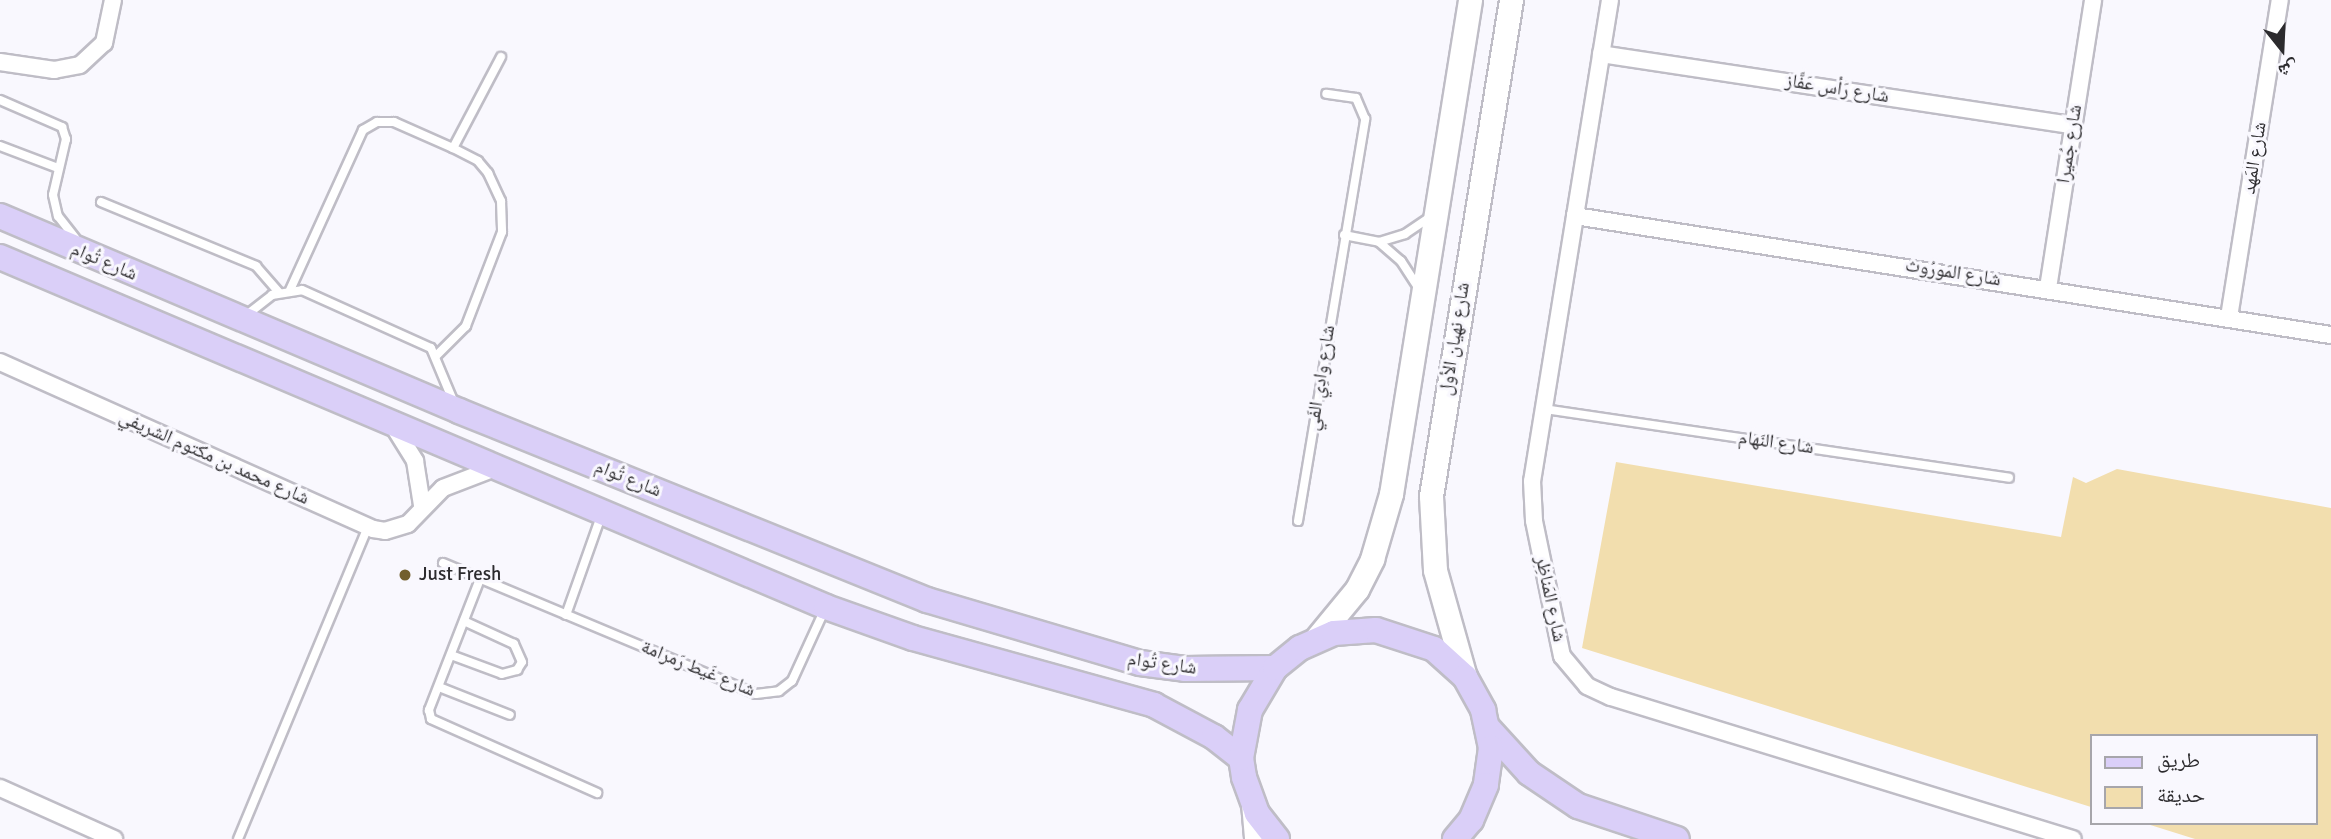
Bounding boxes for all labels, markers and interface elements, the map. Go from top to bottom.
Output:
north arrow [2247,14,2317,84]
text: ش [2275,54,2302,83]
street label: شارع رَأس عَفَّاز [1784,70,1890,108]
street label: شارع جُميرا [2053,103,2087,185]
street label: شارع المَهد [2238,120,2272,196]
street label: شارع تُوام [68,238,140,286]
street label: شارع المَورُوث [1904,254,2002,292]
street label: شارع نهيان الأول [1435,281,1475,397]
street label: شارع وادِي الفَي [1301,324,1341,432]
street label: شارع محمد بن مكتوم الشريفي [115,406,313,510]
street label: شارع النَهام [1737,426,1815,460]
street label: شارع تُوام [592,455,664,503]
street label: شارع المَناظِر [1530,554,1570,644]
place label: Just Fresh [419,564,501,586]
marker: Just Fresh [397,567,413,583]
street label: شارع غَيط رَمرامة [638,636,758,702]
street label: شارع تُوام [1126,648,1198,680]
legend [2090,734,2317,825]
text: طريق [2157,747,2200,773]
text: حديقة [2157,782,2205,808]

